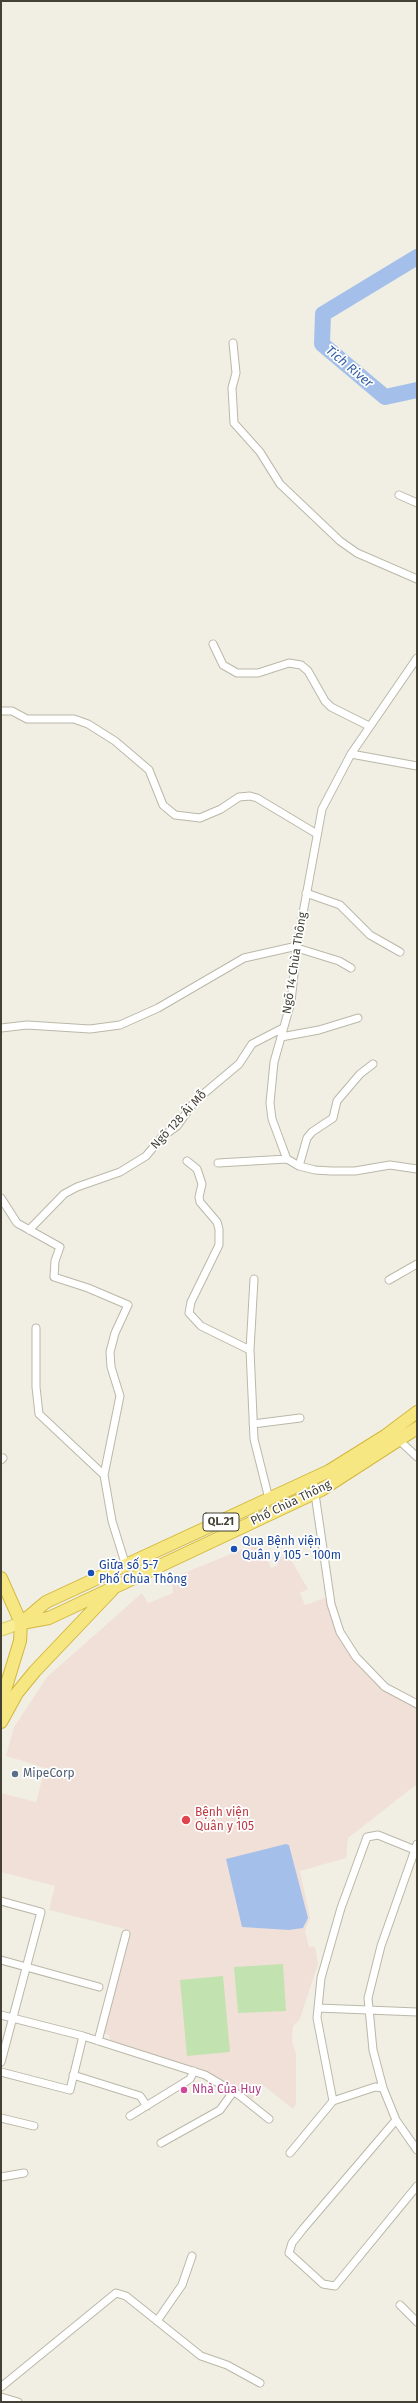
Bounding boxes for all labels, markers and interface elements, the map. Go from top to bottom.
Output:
water label: Tich River [322,343,376,391]
street label: Ngõ 14 Chùa Thông [280,911,310,1015]
street label: Ngõ 128 Ái Mỗ [148,1088,210,1152]
street label: Phố Chùa Thông [248,1477,334,1529]
road number: QL.21 [203,1513,239,1531]
place label: Qua Bệnh viện Quân y 105 - 100m [242,1535,341,1563]
marker: Qua Bệnh viện Quân y 105 - 100m [229,1544,239,1554]
place label: Giữa số 5-7 Phố Chùa Thông [99,1559,187,1587]
marker: Giữa số 5-7 Phố Chùa Thông [86,1568,96,1578]
place label: MipeCorp [23,1767,75,1781]
marker: MipeCorp [10,1769,20,1779]
place label: Bệnh viện Quân y 105 [195,1806,254,1834]
marker: Bệnh viện Quân y 105 [180,1814,192,1826]
place label: Nhà Của Huy [192,2083,261,2097]
marker: Nhà Của Huy [179,2085,189,2095]

